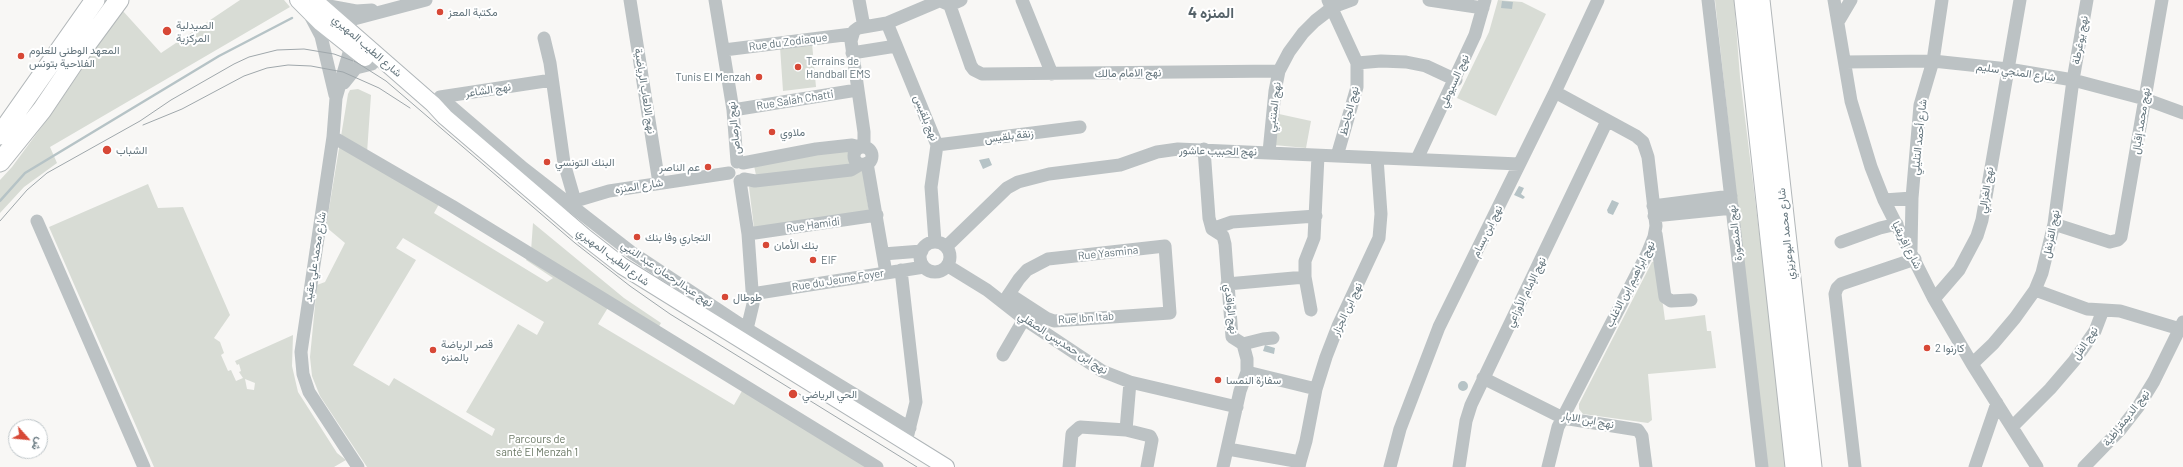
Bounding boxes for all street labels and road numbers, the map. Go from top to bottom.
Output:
street label: شارع الطيب المهيري [330,12,404,80]
street label: نهج يوغرطة [2069,15,2091,65]
street label: Rue du Zodiaque [748,31,828,53]
street label: نهج الالعاب الرياضية [632,47,658,135]
street label: نهج السيوطي [1436,52,1472,110]
street label: شارع المنجي سليم [1975,60,2057,84]
street label: نهج الامام مالك [1095,66,1161,80]
street label: نهج الشاعر [464,80,512,100]
street label: نهج المتنبي [1264,81,1284,133]
street label: نهج الجاحظ [1337,85,1361,137]
street label: Rue Salah Chatti [755,87,835,113]
street label: نهج محمد إقبال [2129,87,2153,155]
street label: نهج بلقيس [911,93,941,143]
street label: شارع أحمد التليلي [1908,98,1930,176]
street label: نهج الرصاص [725,101,743,155]
street label: زنقة بلقيس [984,126,1034,146]
street label: نهج الحبيب عاشور [1179,144,1257,158]
street label: نهج الغزالي [1976,166,1996,214]
street label: شارع المنزه [614,176,664,196]
street label: شارع محمد البوعزيزي [1775,187,1797,281]
street label: نهج ابن بسام [1469,203,1505,259]
street label: نهج المنصورة [1725,204,1745,262]
street label: نهج القرنفل [2040,209,2062,259]
street label: شارع محمد علي عقيد [301,211,329,303]
street label: Rue Hamidi [785,215,841,235]
street label: شارع إفريقيا [1889,219,1925,271]
street label: شارع الطيب المهيري [574,225,652,289]
street label: نهج عبدالرحمان عبد النبي [619,238,715,310]
street label: نهج ابراهيم إبن الاغلب [1603,239,1657,329]
street label: Rue Yasmina [1077,243,1139,263]
street label: نهج الإمام الأوزاعي [1503,255,1549,329]
street label: Rue du Jeune Foyer [791,266,885,294]
street label: نهج ابن الجزار [1329,280,1365,338]
street label: نهج الواقدي [1221,283,1241,335]
street label: نهج ابن حمديس الصقلي [1016,309,1110,377]
street label: Rue Ibn Itab [1058,309,1114,327]
street label: نهج الفل [2069,324,2101,362]
street label: نهج الديمقراطية [2100,387,2152,449]
street label: نهج ابن الابار [1561,409,1615,431]

